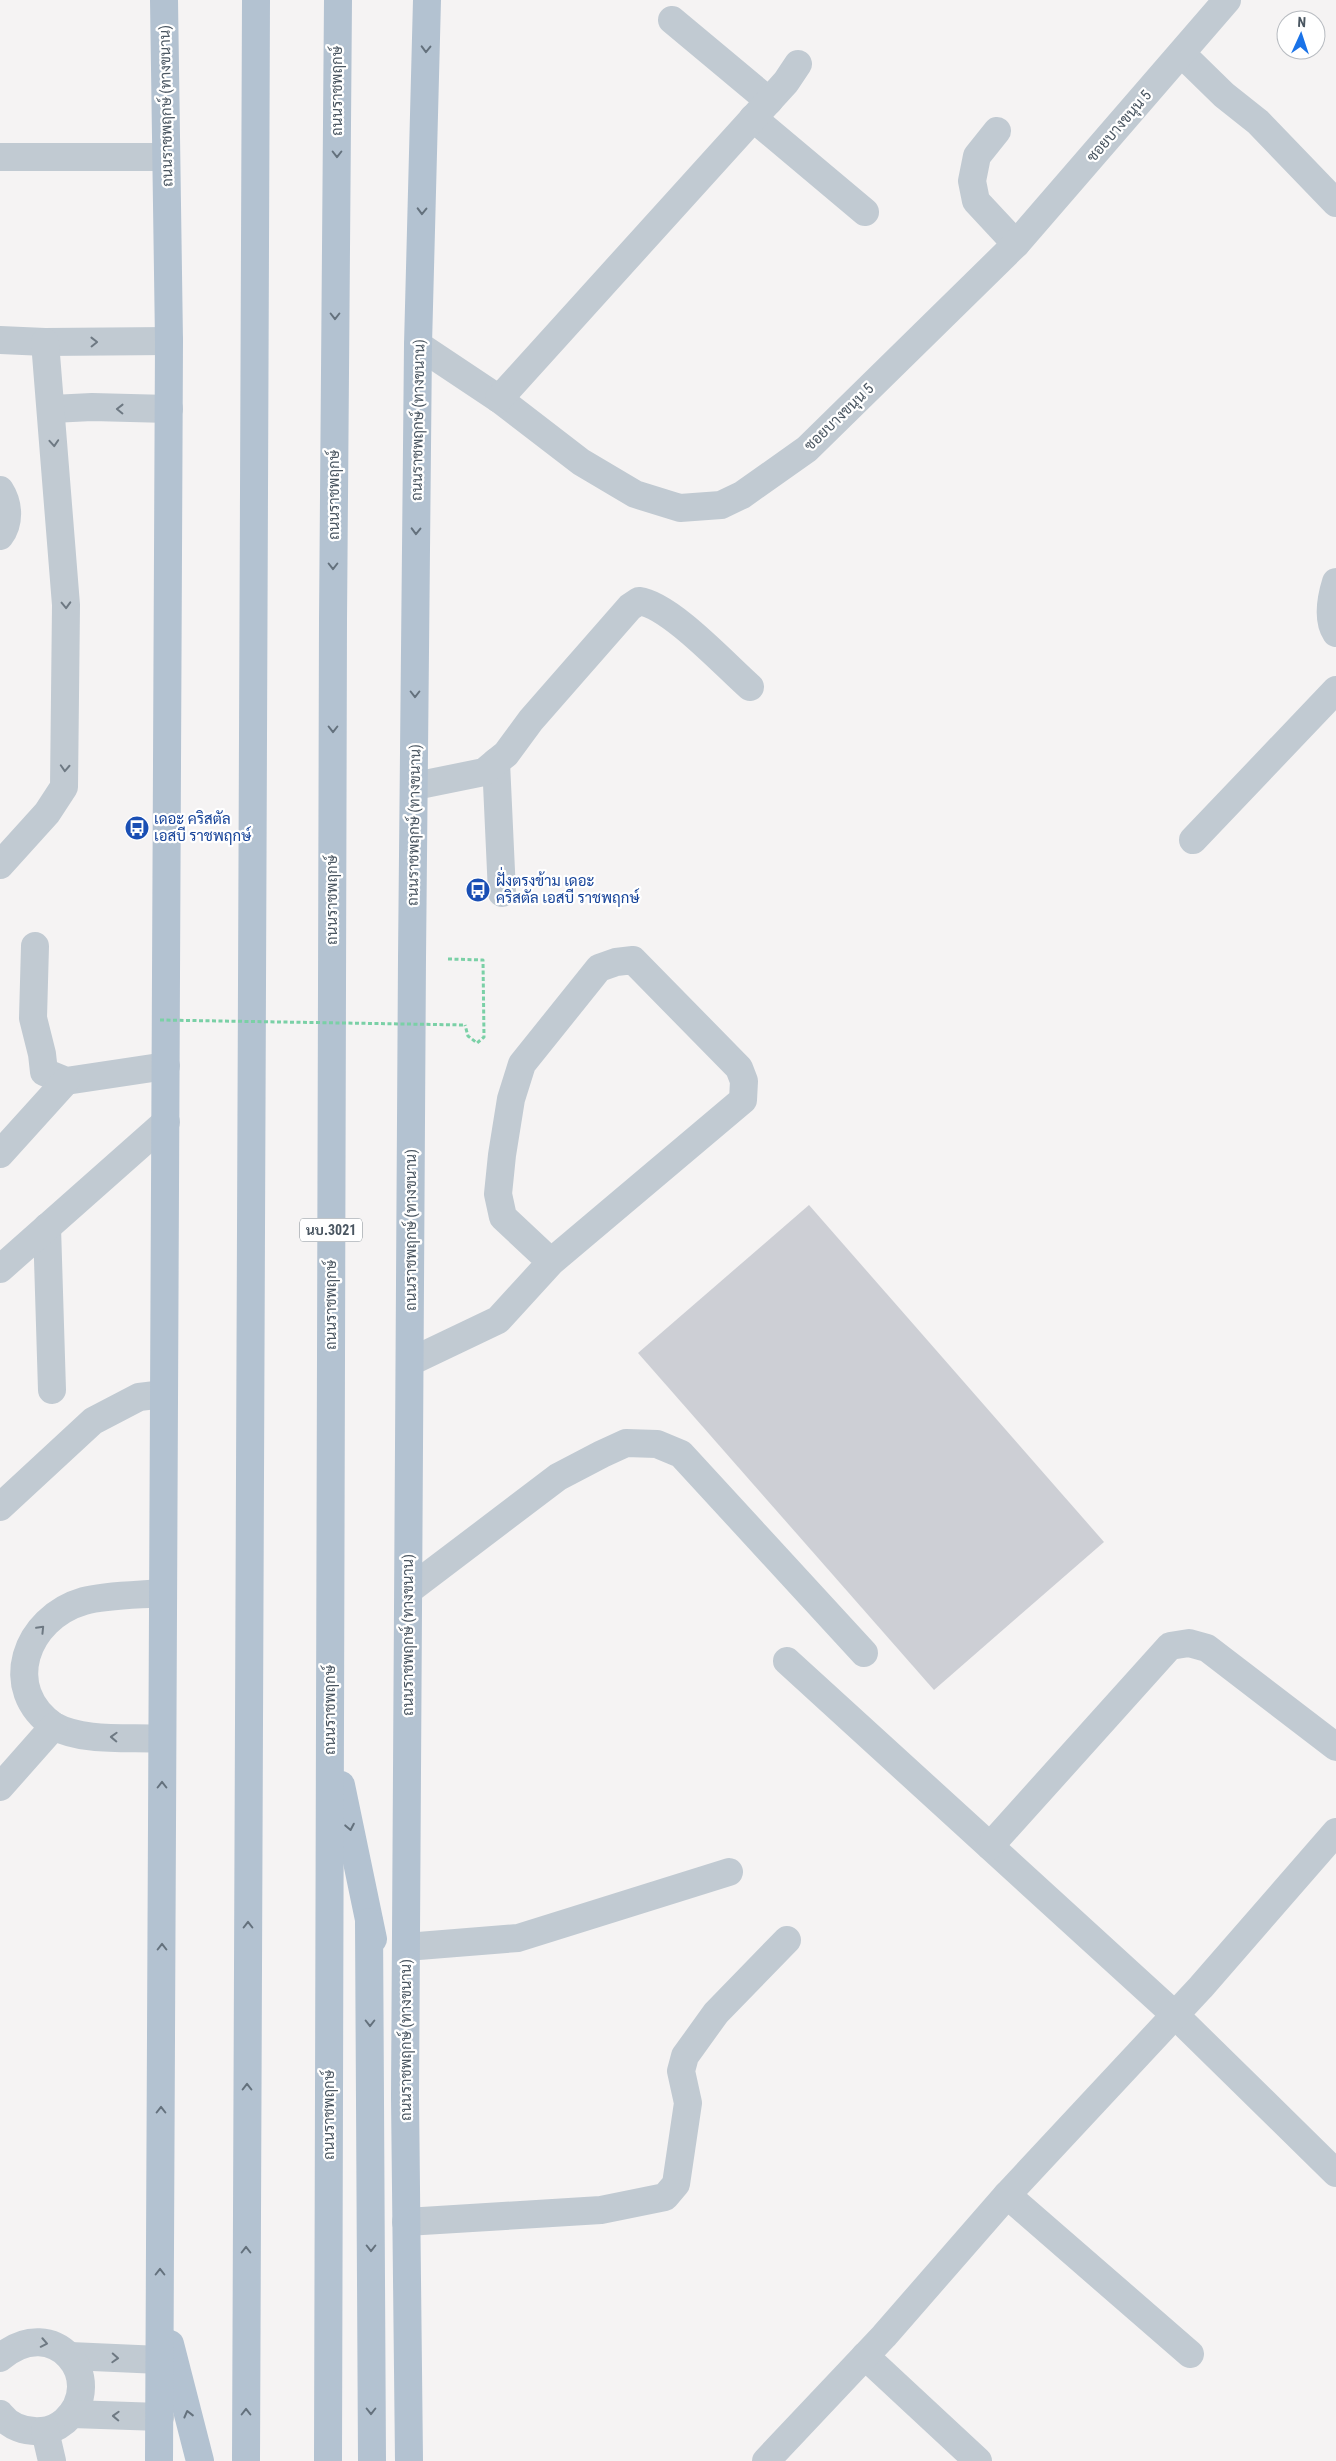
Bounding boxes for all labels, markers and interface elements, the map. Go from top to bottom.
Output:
north arrow [1276,10,1326,60]
text: N [1297,14,1306,30]
street label: ถนนราชพฤกษ์ (ทางขนาน) [155,25,176,187]
street label: ถนนราชพฤกษ์ [327,45,346,136]
one-way arrow [421,45,431,53]
street label: ซอยบางขนุน 5 [1083,86,1157,167]
one-way arrow [331,150,342,158]
one-way arrow [417,208,427,215]
one-way arrow [330,312,340,320]
one-way arrow [90,337,98,347]
street label: ถนนราชพฤกษ์ (ทางขนาน) [407,339,428,501]
street label: ซอยบางขนุน 5 [801,380,879,456]
one-way arrow [116,404,124,414]
one-way arrow [49,439,60,447]
street label: ถนนราชพฤกษ์ [324,449,343,540]
one-way arrow [411,528,421,535]
one-way arrow [328,562,338,570]
one-way arrow [61,602,71,610]
one-way arrow [410,690,420,698]
one-way arrow [328,725,338,733]
street label: ถนนราชพฤกษ์ (ทางขนาน) [403,744,424,906]
one-way arrow [59,764,70,772]
place label: เดอะ คริสตัล เอสบี ราชพฤกษ์ [154,810,252,845]
bus stop icon: เดอะ คริสตัล เอสบี ราชพฤกษ์ [124,815,150,841]
street label: ถนนราชพฤกษ์ [322,854,341,945]
place label: ฝั่งตรงข้าม เดอะ คริสตัล เอสบี ราชพฤกษ์ [496,866,640,907]
bus stop icon: ฝั่งตรงข้าม เดอะ คริสตัล เอสบี ราชพฤกษ์ [465,877,491,903]
street label: ถนนราชพฤกษ์ (ทางขนาน) [401,1149,420,1311]
road number: นบ.3021 [300,1218,362,1242]
street label: ถนนราชพฤกษ์ [321,1259,340,1350]
street label: ถนนราชพฤกษ์ (ทางขนาน) [398,1554,417,1716]
one-way arrow [35,1626,44,1635]
street label: ถนนราชพฤกษ์ [320,1664,339,1755]
one-way arrow [109,1731,117,1742]
one-way arrow [157,1781,167,1788]
one-way arrow [344,1822,355,1831]
one-way arrow [243,1921,253,1928]
one-way arrow [156,1943,167,1951]
street label: ถนนราชพฤกษ์ (ทางขนาน) [396,1959,415,2121]
one-way arrow [365,2020,375,2027]
street label: ถนนราชพฤกษ์ [319,2069,338,2160]
one-way arrow [242,2083,252,2091]
one-way arrow [156,2106,166,2114]
one-way arrow [366,2245,376,2253]
one-way arrow [241,2246,251,2254]
one-way arrow [155,2268,165,2276]
one-way arrow [39,2338,48,2348]
one-way arrow [111,2352,119,2363]
one-way arrow [241,2408,251,2416]
one-way arrow [366,2408,376,2415]
one-way arrow [183,2409,194,2418]
one-way arrow [112,2410,120,2421]

